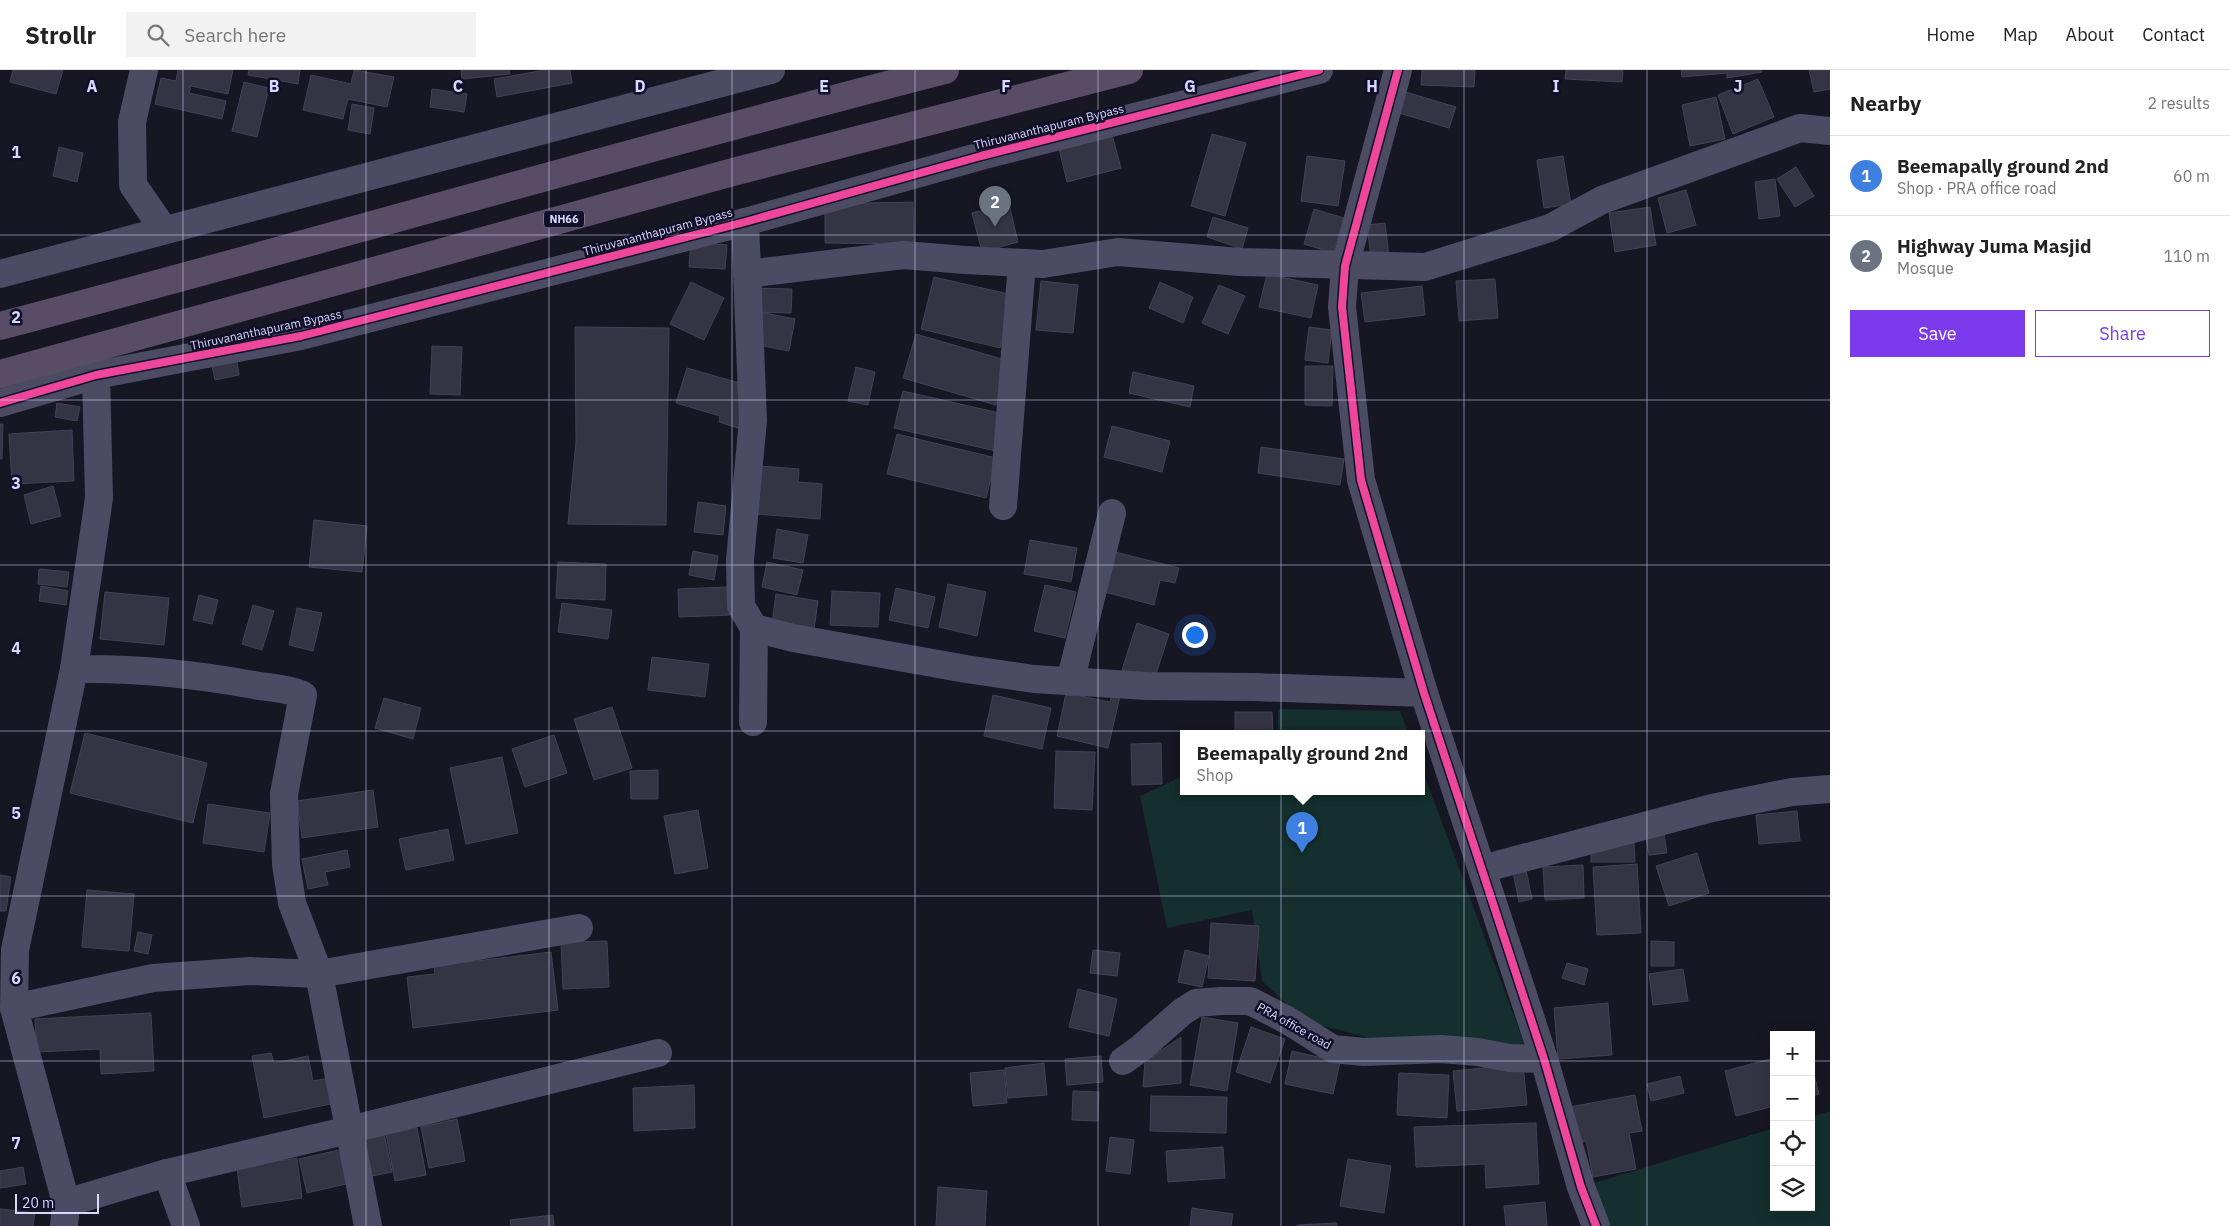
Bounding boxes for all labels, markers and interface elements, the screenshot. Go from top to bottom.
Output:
search box [126,12,476,57]
text: Strollr [25,19,96,51]
icon: search [144,21,172,49]
text: Search here [184,23,286,47]
text: Home [1927,23,1975,46]
text: Map [2003,23,2038,46]
text: About [2066,23,2114,46]
text: Contact [2142,23,2205,46]
text: A [87,76,98,96]
text: B [269,76,280,96]
text: C [453,76,463,96]
text: D [634,76,646,96]
text: E [819,76,829,96]
text: F [1001,76,1011,96]
text: G [1184,76,1196,96]
text: H [1366,76,1378,96]
text: I [1553,76,1560,96]
text: J [1734,76,1742,96]
text: Nearby [1850,89,1921,117]
text: 2 results [2147,93,2210,113]
street label: Thiruvananthapuram Bypass [972,101,1126,152]
text: 1 [11,142,21,162]
text: Beemapally ground 2nd [1897,154,2109,178]
text: 1 [1861,166,1871,186]
text: 60 m [2173,166,2210,186]
text: Shop · PRA office road [1897,178,2057,198]
pin: 2 [979,186,1011,227]
street label: Thiruvananthapuram Bypass [581,204,734,259]
road number: NH66 [544,210,584,228]
text: Highway Juma Masjid [1897,234,2091,258]
text: 2 [1861,246,1871,266]
text: 110 m [2163,246,2210,266]
text: Mosque [1897,258,1954,278]
street label: Thiruvananthapuram Bypass [189,306,343,353]
text: 2 [11,307,21,327]
button: Save [1850,310,2025,357]
button: Share [2035,310,2210,357]
text: 3 [11,473,21,493]
your location [1182,622,1208,648]
text: 4 [11,638,21,658]
popup [1180,730,1425,795]
text: Beemapally ground 2nd [1197,741,1408,765]
text: Shop [1197,765,1233,785]
text: 5 [11,803,21,823]
pin: 1 [1286,812,1318,853]
text: 6 [11,968,21,988]
street label: PRA office road [1254,999,1334,1052]
map controls [1770,1031,1815,1211]
button: + [1770,1031,1815,1076]
button: − [1770,1076,1815,1121]
button: locate [1770,1121,1815,1166]
text: 7 [11,1133,21,1153]
button: layers [1770,1166,1815,1211]
scale bar [15,1191,99,1214]
text: 20 m [22,1194,54,1212]

